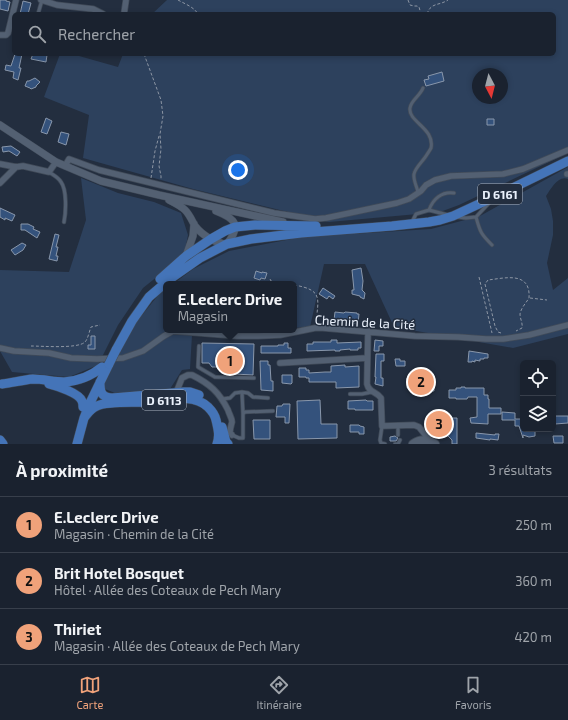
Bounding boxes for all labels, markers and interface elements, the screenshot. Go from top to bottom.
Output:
search box [12,12,556,56]
icon: search [26,23,48,45]
text: Rechercher [58,25,135,43]
north arrow [472,68,508,104]
your location [228,160,248,180]
road number: D 6161 [478,184,522,204]
popup [163,281,297,333]
text: E.Leclerc Drive [178,290,282,308]
text: Magasin [178,308,228,324]
street label: Chemin de la Cité [314,311,416,333]
pin: 1 [217,346,243,376]
map controls [520,360,556,432]
button: locate [520,360,556,396]
pin: 2 [408,367,434,397]
road number: D 6113 [142,390,186,410]
button: layers [520,396,556,432]
pin: 3 [426,409,452,439]
text: À proximité [16,460,108,480]
text: 3 résultats [488,462,552,478]
text: E.Leclerc Drive [54,508,159,526]
text: 1 [26,517,32,533]
text: 250 m [516,517,552,533]
text: Magasin · Chemin de la Cité [54,526,214,542]
text: Brit Hotel Bosquet [54,564,184,582]
text: 2 [25,573,33,589]
text: 360 m [515,573,552,589]
text: Hôtel · Allée des Coteaux de Pech Mary [54,582,281,598]
text: Thiriet [54,620,101,638]
text: 3 [25,629,33,645]
text: 420 m [515,629,552,645]
text: Magasin · Allée des Coteaux de Pech Mary [54,638,300,654]
tab: Carte [77,674,103,711]
tab: Itinéraire [256,674,302,711]
tab: Favoris [455,674,491,711]

